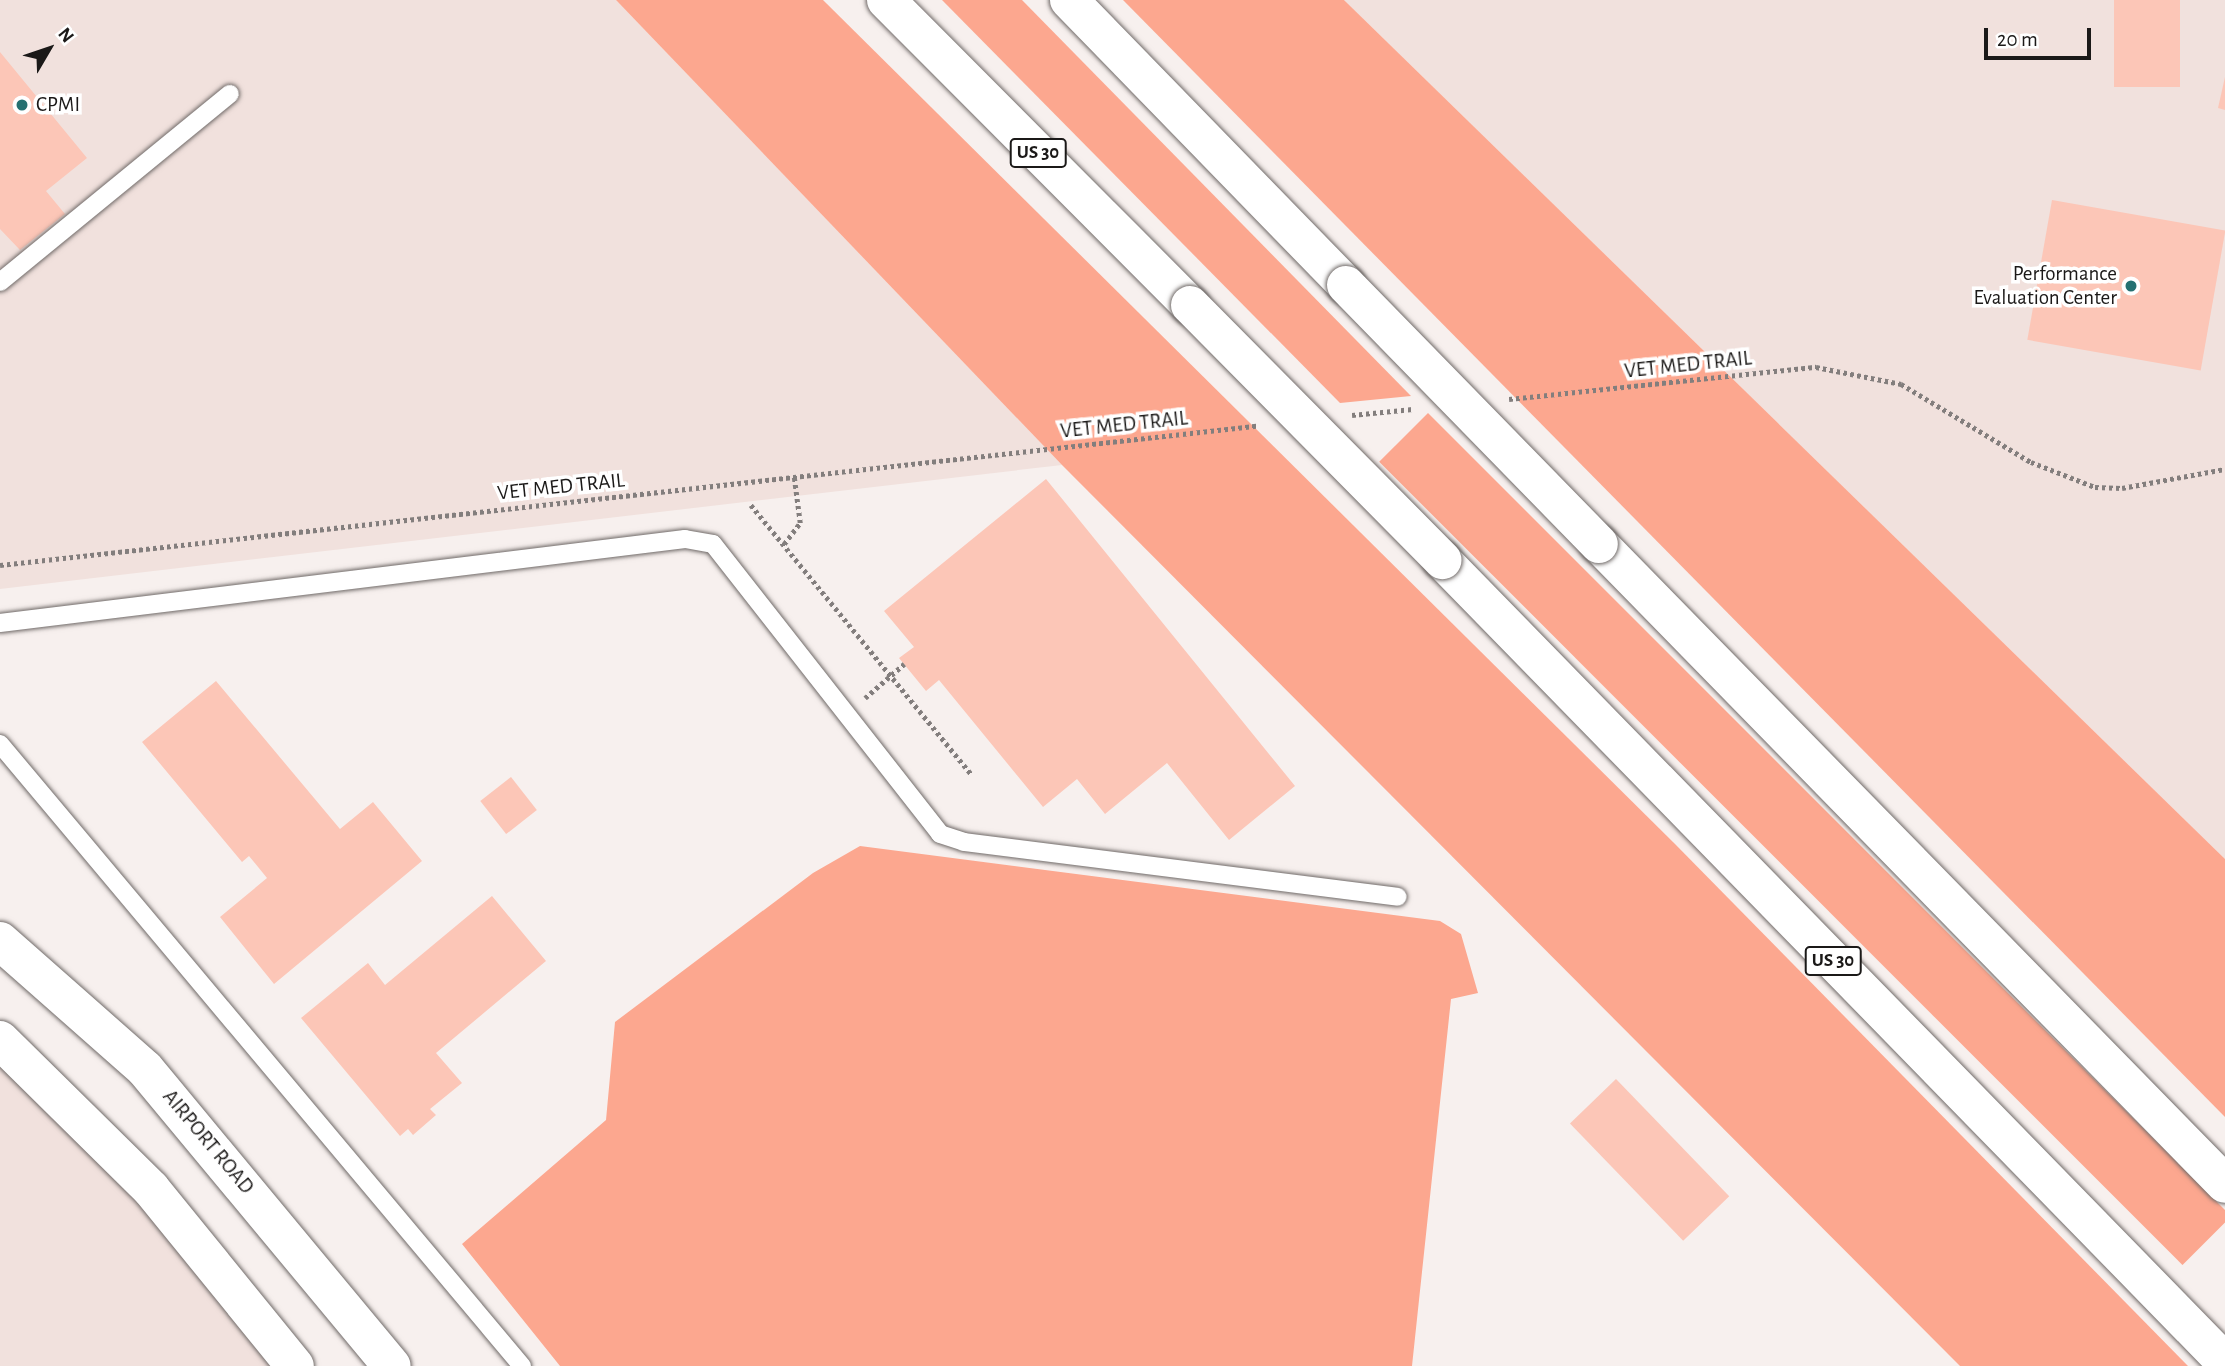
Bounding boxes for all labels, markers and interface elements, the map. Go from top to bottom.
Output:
north arrow [14,14,84,84]
scale bar [1987,14,2094,58]
text: N [54,24,77,47]
text: 20 m [1997,29,2038,50]
place label: CPMI [36,92,80,118]
marker: CPMI [14,97,30,113]
road number: US 30 [1008,138,1068,168]
place label: Performance Evaluation Center [1974,261,2117,311]
marker: Performance Evaluation Center [2123,278,2139,294]
street label: VET MED TRAIL [1623,346,1753,384]
street label: VET MED TRAIL [1059,406,1189,444]
street label: VET MED TRAIL [496,468,626,506]
road number: US 30 [1803,945,1863,976]
street label: AIRPORT ROAD [157,1085,259,1199]

